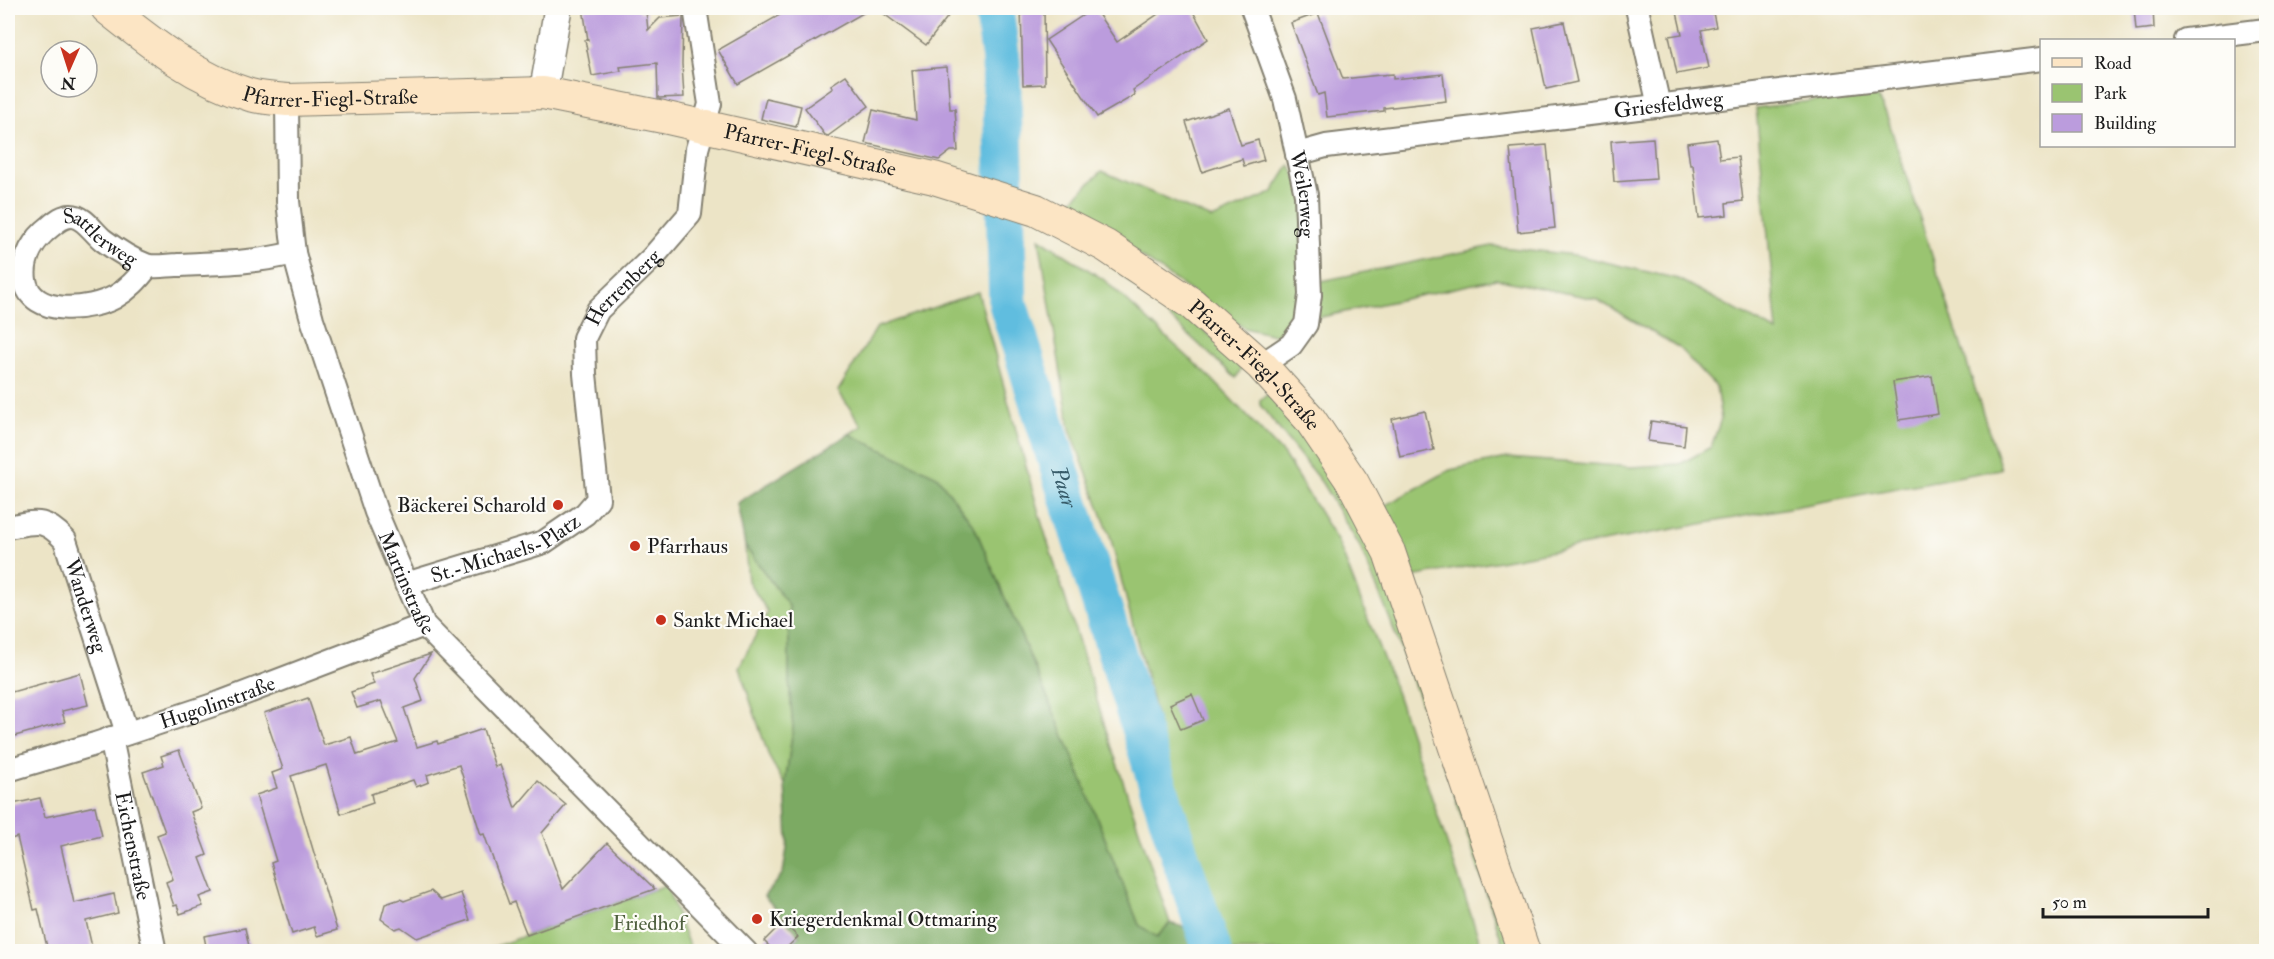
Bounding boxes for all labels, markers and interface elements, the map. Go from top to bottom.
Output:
north arrow [39,39,99,99]
legend [2040,39,2235,147]
text: Road [2094,52,2132,75]
text: N [60,73,77,93]
street label: Pfarrer-Fiegl-Straße [239,80,419,114]
text: Park [2094,82,2127,105]
street label: Griesfeldweg [1612,85,1725,125]
text: Building [2094,112,2157,135]
street label: Pfarrer-Fiegl-Straße [721,118,899,183]
street label: Weilerweg [1283,147,1321,239]
street label: Sattlerweg [62,203,143,273]
street label: Herrenberg [579,243,668,330]
street label: Pfarrer-Fiegl-Straße [1182,294,1327,436]
water label: Paar [1044,462,1084,513]
place label: Bäckerei Scharold [397,492,547,519]
marker: Bäckerei Scharold [551,498,565,512]
street label: St.-Michaels-Platz [428,508,586,590]
street label: Martinstraße [372,527,440,642]
place label: Pfarrhaus [647,533,728,560]
marker: Pfarrhaus [628,539,642,553]
street label: Wanderweg [57,554,114,657]
place label: Sankt Michael [673,607,794,634]
marker: Sankt Michael [654,613,668,627]
street label: Hugolinstraße [156,670,279,736]
street label: Eichenstraße [108,789,157,903]
scale bar [2043,881,2208,919]
text: 50 m [2052,891,2087,914]
place label: Kriegerdenkmal Ottmaring [769,906,998,933]
park label: Friedhof [612,910,689,937]
marker: Kriegerdenkmal Ottmaring [750,912,764,926]

